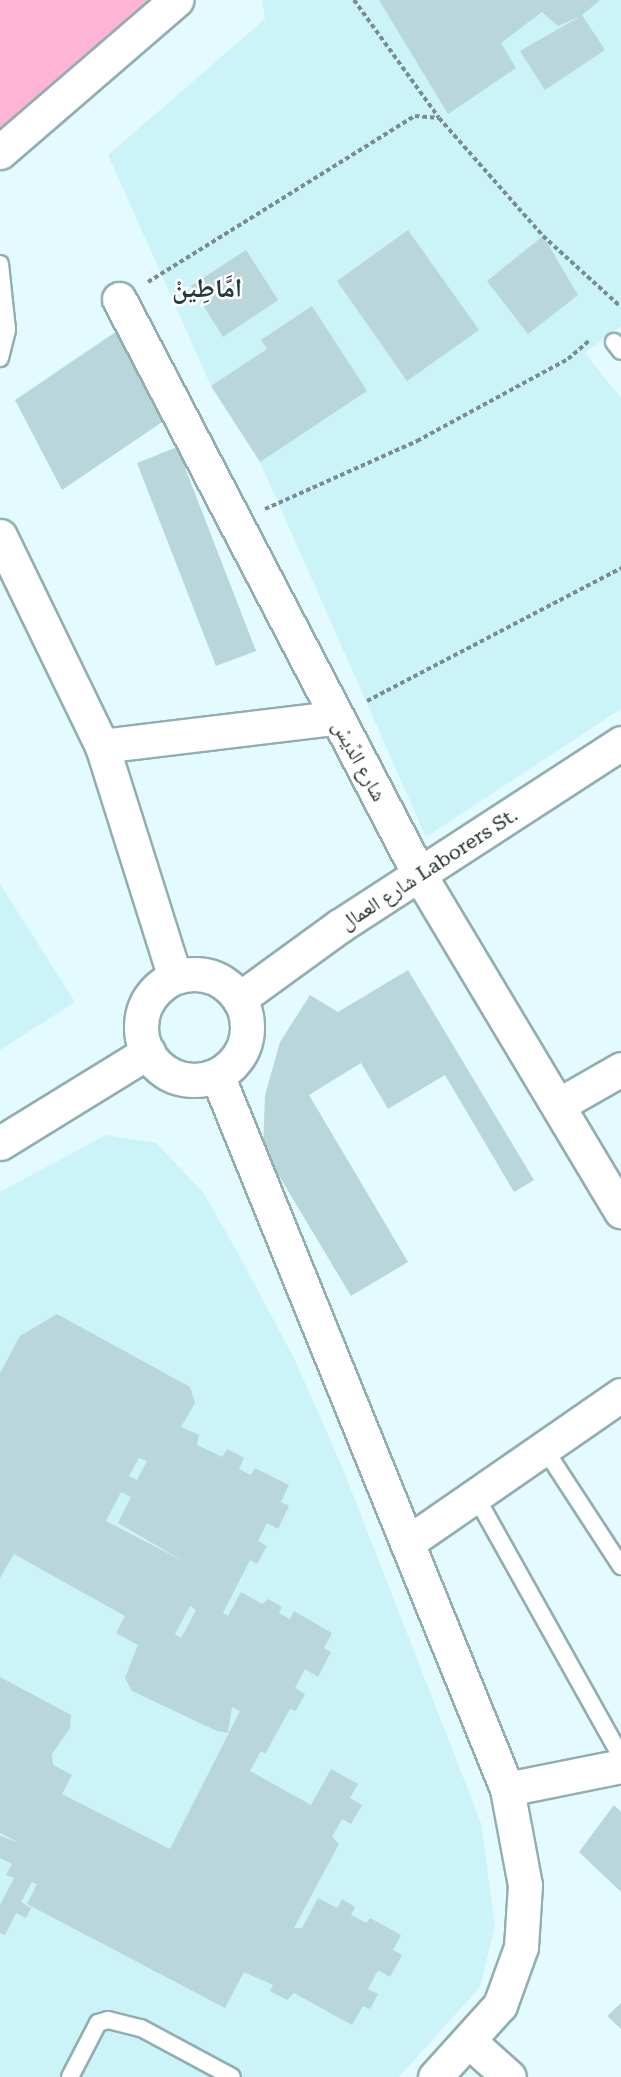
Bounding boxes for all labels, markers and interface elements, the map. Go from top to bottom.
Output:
district label: امَّاطِينْ [172,273,242,305]
street label: شارع الدِّيسْ [327,716,391,806]
street label: شارع العمال Laborers St. [336,803,522,935]

